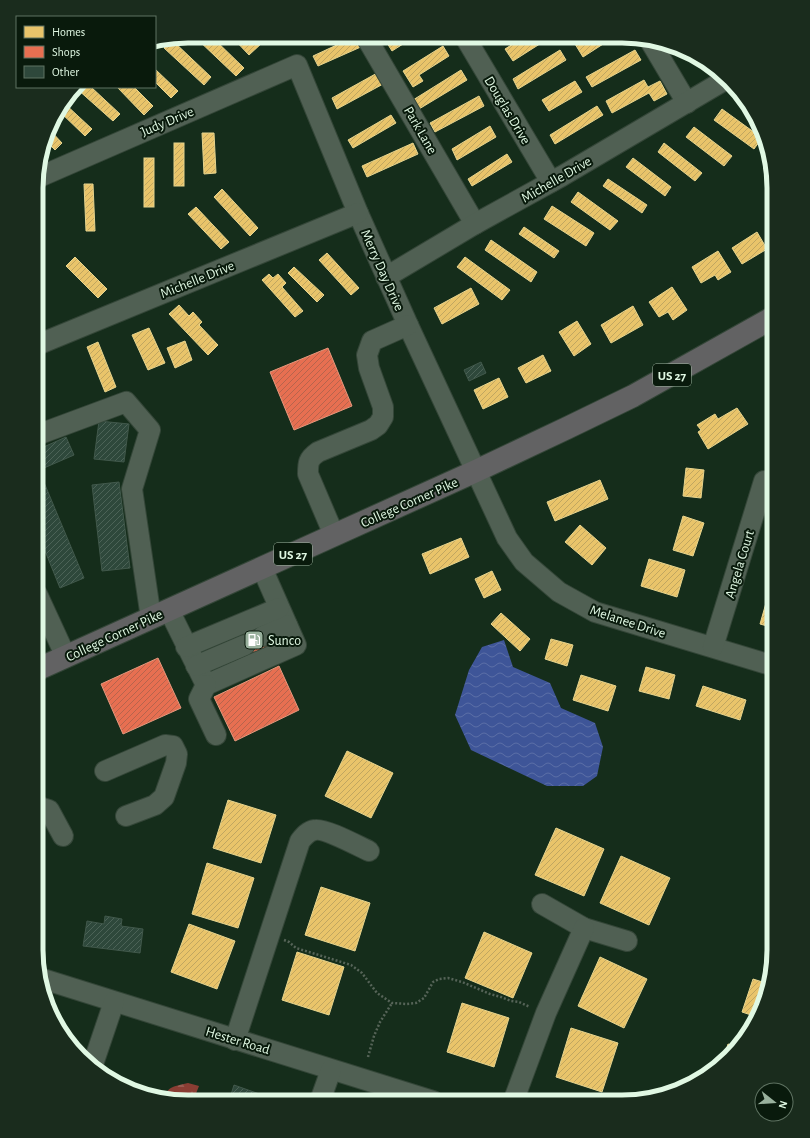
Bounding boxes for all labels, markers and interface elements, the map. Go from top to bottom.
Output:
legend [16,16,156,88]
text: Homes [52,26,85,38]
text: Shops [52,46,80,58]
text: Other [52,66,79,78]
street label: Douglas Drive [481,74,533,147]
street label: Park Lane [401,104,439,157]
street label: Judy Drive [139,105,196,139]
street label: Michelle Drive [519,154,594,206]
street label: Merry Day Drive [358,228,406,313]
street label: Michelle Drive [158,259,236,301]
road number: US 27 [653,364,691,386]
street label: College Corner Pike [359,475,460,531]
street label: Angela Court [723,528,757,600]
road number: US 27 [274,543,312,565]
street label: Melanee Drive [588,603,667,641]
street label: College Corner Pike [64,607,165,664]
fuel station icon: Sunco [243,629,265,651]
place label: Sunco [268,634,301,648]
street label: Hester Road [204,1025,271,1057]
north arrow [754,1082,794,1122]
text: N [777,1100,789,1110]

